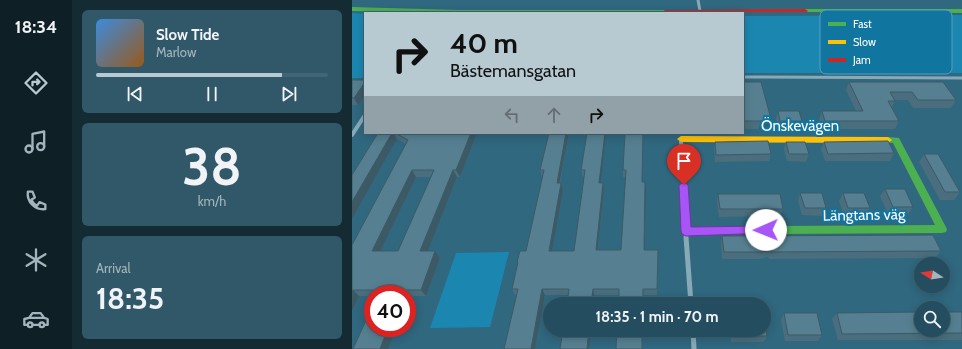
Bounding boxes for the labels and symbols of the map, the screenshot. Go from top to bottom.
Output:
legend [820,10,952,74]
text: Fast [853,17,872,31]
text: Slow [853,35,876,49]
text: Jam [852,53,871,67]
street label: Önskevägen [761,117,839,135]
pin [667,144,701,185]
street label: Längtans väg [822,205,906,225]
position arrow [745,209,787,251]
north arrow [914,257,950,293]
speed limit sign: 40 [364,285,416,337]

